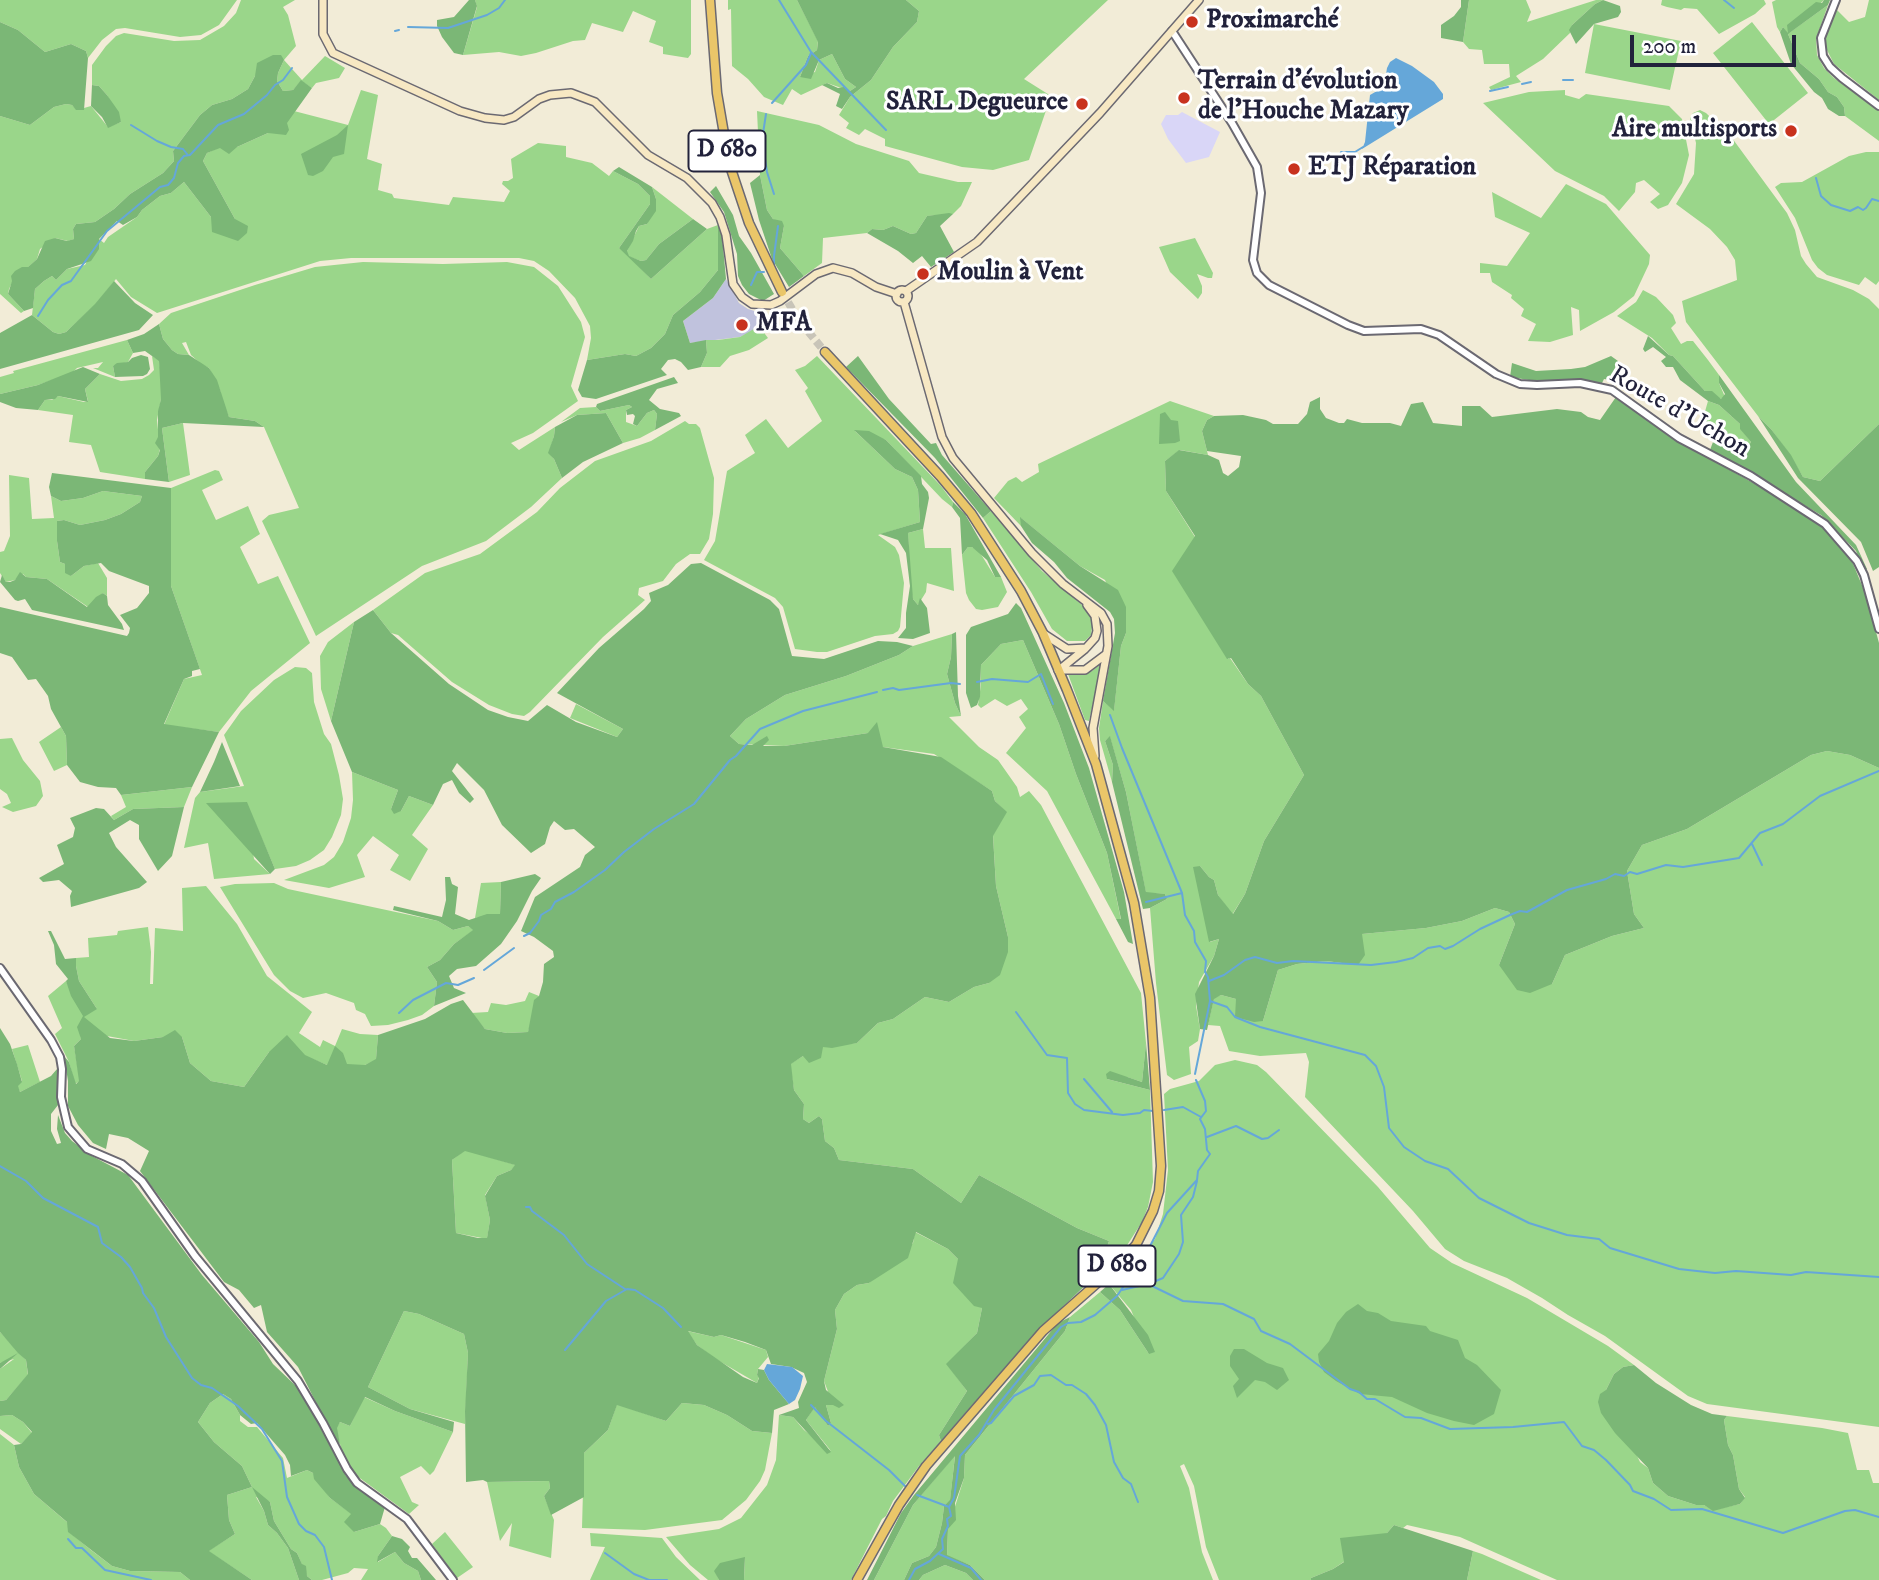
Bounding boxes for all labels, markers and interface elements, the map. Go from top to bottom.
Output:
place label: Proximarché [1206,6,1339,38]
marker: Proximarché [1184,14,1200,30]
scale bar [1634,21,1800,65]
text: 200 m [1643,34,1696,60]
place label: Terrain d'évolution de l'Houche Mazary [1198,67,1409,128]
place label: SARL Degueurce [886,88,1068,120]
marker: Terrain d'évolution de l'Houche Mazary [1176,90,1192,106]
marker: SARL Degueurce [1074,96,1090,112]
place label: Aire multisports [1612,115,1777,147]
marker: Aire multisports [1783,123,1799,139]
road number: D 680 [688,131,766,172]
place label: ETJ Réparation [1308,153,1476,185]
marker: ETJ Réparation [1286,161,1302,177]
place label: Moulin à Vent [937,258,1083,290]
marker: Moulin à Vent [915,266,931,282]
place label: MFA [756,309,812,341]
marker: MFA [734,317,750,333]
street label: Route d'Uchon [1603,360,1755,466]
road number: D 680 [1078,1246,1156,1286]

